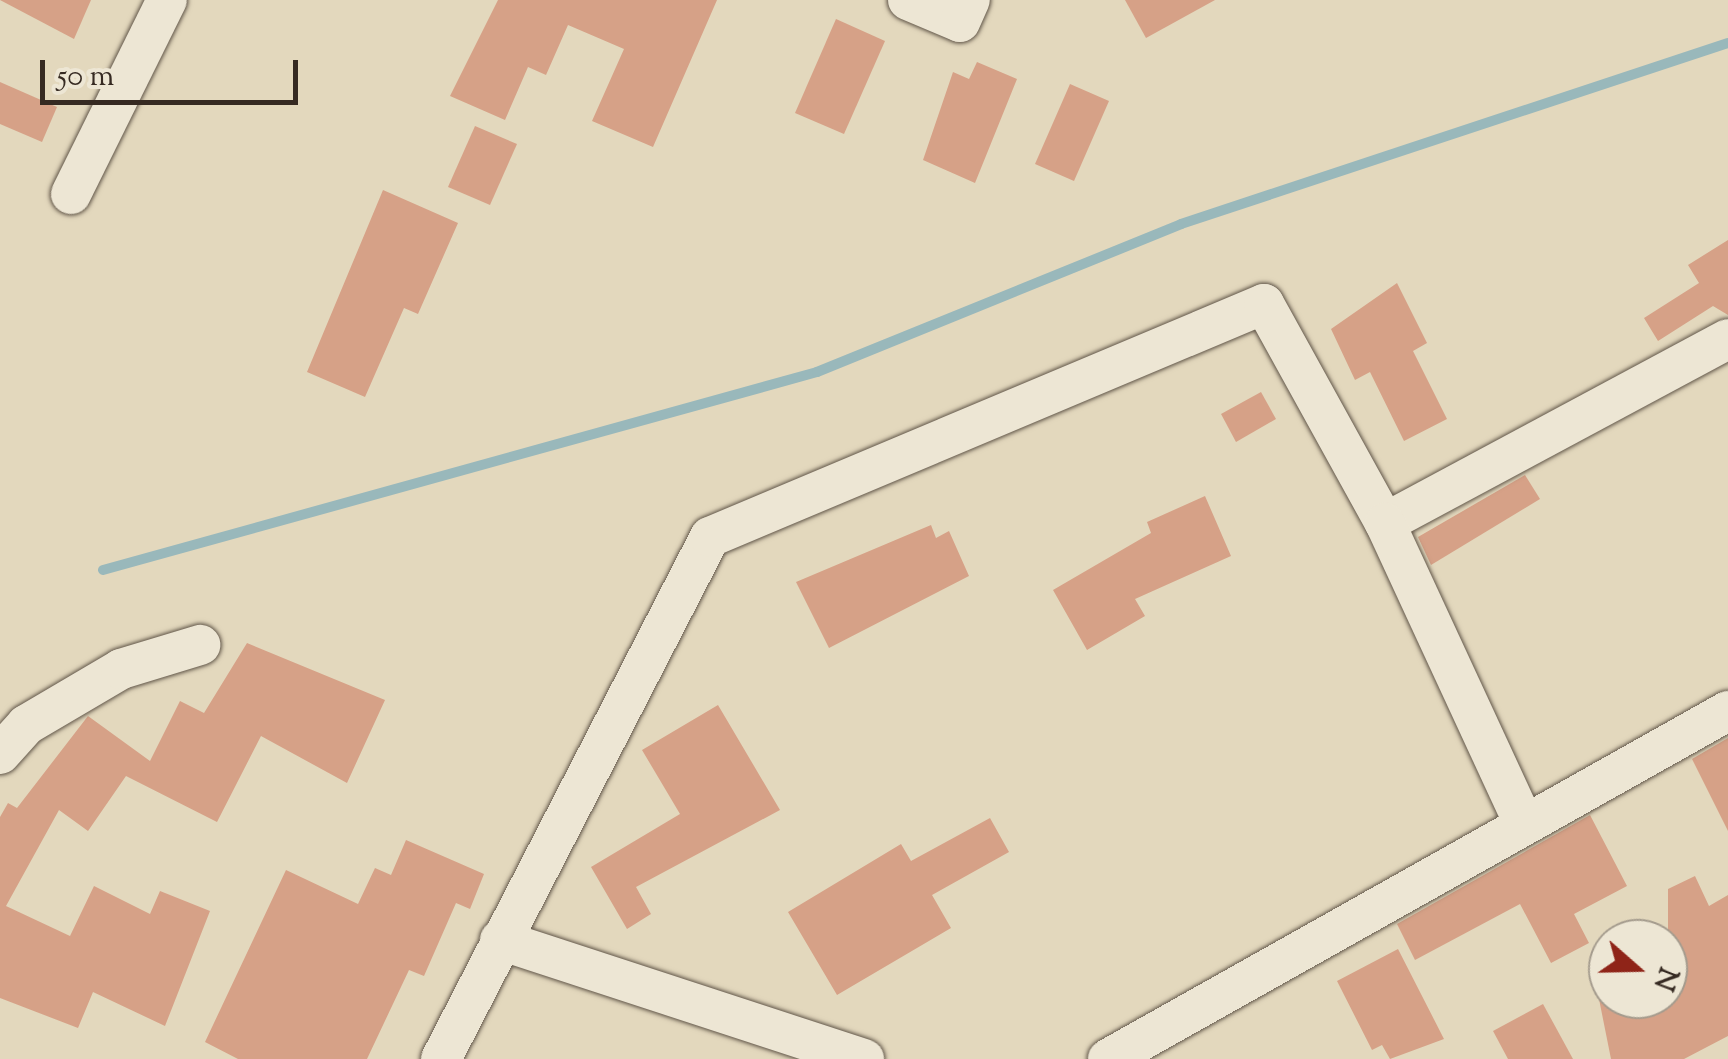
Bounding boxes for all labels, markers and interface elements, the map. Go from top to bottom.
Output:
scale bar [45,40,302,102]
text: 50 m [57,56,114,99]
north arrow [1588,919,1688,1019]
text: N [1642,961,1687,996]

